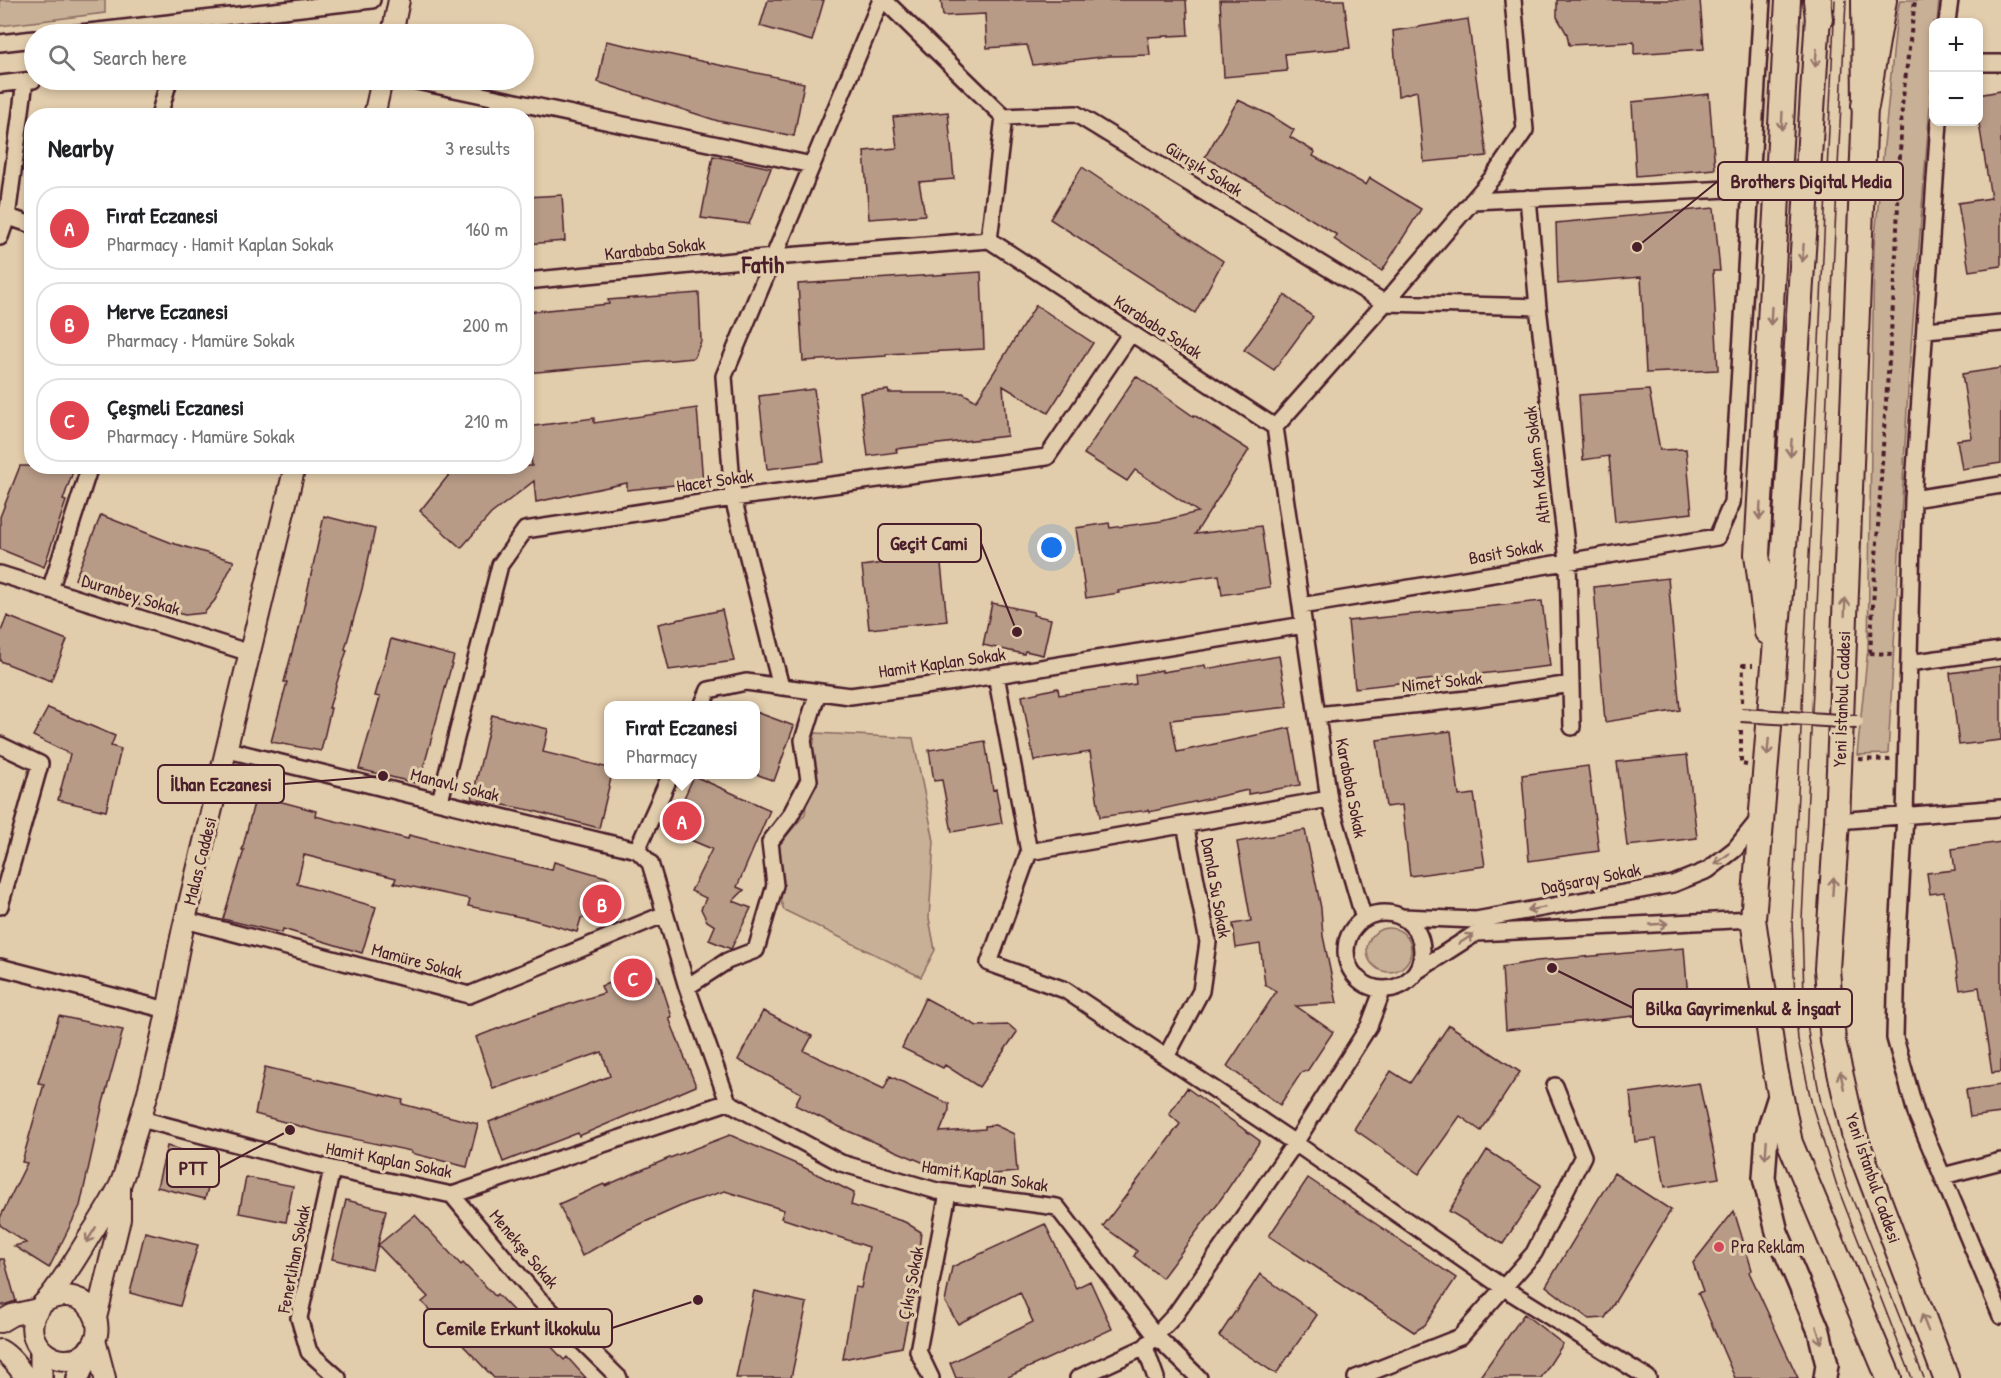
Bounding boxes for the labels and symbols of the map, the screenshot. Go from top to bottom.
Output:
one-way arrow [1810,48,1821,68]
one-way arrow [1776,111,1787,131]
street label: Gürışık Sokak [1161,135,1248,202]
callout: Brothers Digital Media [1718,162,1903,200]
text: Brothers Digital Media [1730,167,1892,195]
street label: Karababa Sokak [603,231,707,266]
one-way arrow [1798,243,1809,262]
district label: Fatih [741,248,784,280]
street label: Karababa Sokak [1109,289,1208,365]
one-way arrow [1765,306,1776,326]
street label: Altın Kalem Sokak [1517,404,1556,525]
one-way arrow [1785,437,1796,457]
street label: Hacet Sokak [675,463,756,498]
one-way arrow [1754,500,1765,520]
callout: Geçit Cami [878,524,981,562]
text: Geçit Cami [890,529,968,556]
your location [1037,533,1066,562]
street label: Basit Sokak [1467,533,1546,570]
street label: Duranbey Sokak [79,568,184,622]
one-way arrow [1840,598,1851,618]
street label: Yeni İstanbul Caddesi [1827,630,1856,768]
street label: Hamit Kaplan Sokak [877,641,1008,684]
street label: Nimet Sokak [1400,665,1484,698]
street label: Karababa Sokak [1330,736,1374,840]
one-way arrow [1762,736,1773,756]
street label: Manavlı Sokak [408,761,503,808]
callout: İlhan Eczanesi [158,765,284,803]
text: İlhan Eczanesi [170,770,272,797]
pin: A [662,798,702,844]
street label: Malas Caddesi [177,814,223,907]
street label: Damla Su Sokak [1195,836,1238,940]
one-way arrow [1715,853,1731,865]
street label: Dağsaray Sokak [1539,857,1643,900]
one-way arrow [1827,877,1838,897]
pin: B [582,882,622,926]
one-way arrow [1527,904,1547,915]
one-way arrow [1648,918,1668,929]
one-way arrow [1457,933,1474,945]
street label: Mamüre Sokak [369,936,466,985]
pin: C [614,956,652,1000]
callout: Bilka Gayrimenkul & İnşaat [1633,989,1852,1027]
text: Bilka Gayrimenkul & İnşaat [1646,994,1842,1022]
one-way arrow [1835,1070,1847,1089]
street label: Yeni İstanbul Caddesi [1839,1109,1908,1246]
street label: Hamit Kaplan Sokak [324,1135,455,1184]
one-way arrow [1761,1139,1772,1159]
callout: PTT [167,1149,219,1187]
street label: Hamit Kaplan Sokak [920,1153,1051,1198]
text: PTT [179,1154,208,1181]
street label: Fenerlihan Sokak [271,1202,316,1316]
street label: Menekşe Sokak [484,1204,565,1294]
one-way arrow [84,1226,96,1243]
place label: Pra Reklam [1731,1234,1805,1259]
marker: Pra Reklam [1712,1240,1726,1254]
street label: Çıkış Sokak [891,1244,930,1322]
callout: Cemile Erkunt İlkokulu [424,1309,612,1347]
text: Cemile Erkunt İlkokulu [436,1314,601,1341]
one-way arrow [1919,1314,1930,1333]
one-way arrow [1814,1325,1825,1344]

